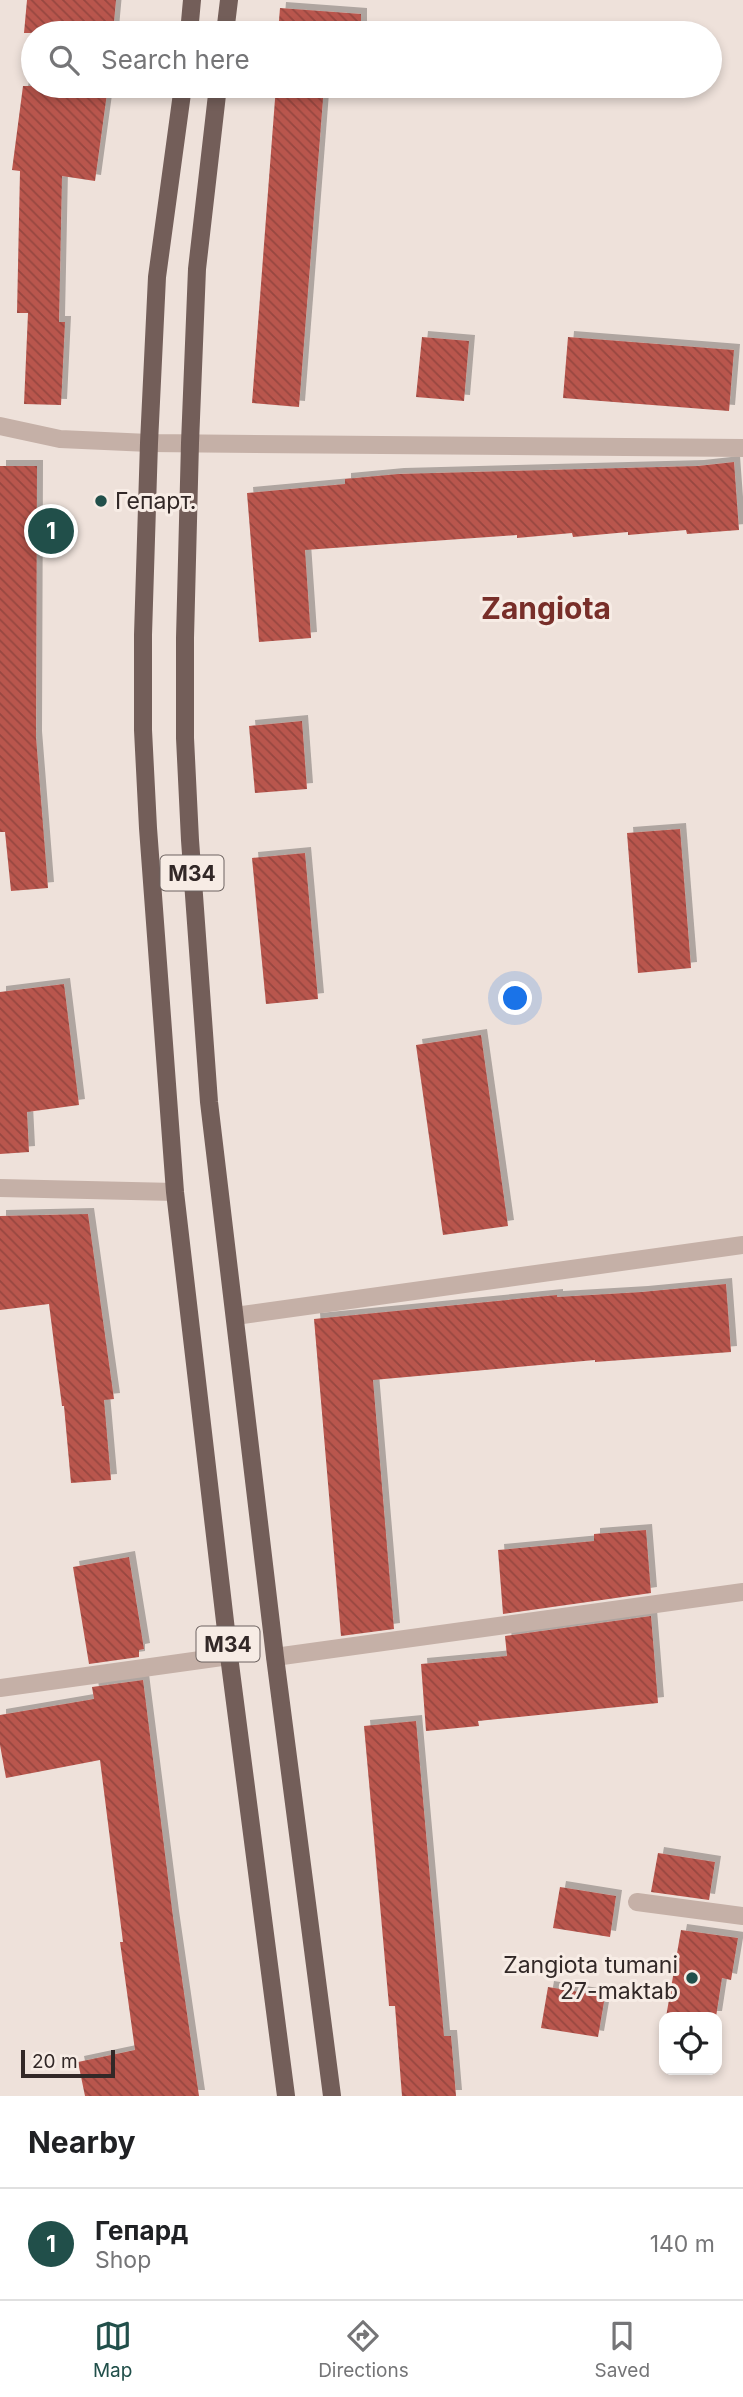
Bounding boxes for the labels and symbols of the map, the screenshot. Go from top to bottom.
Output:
place label: Гепарт. [115,487,196,515]
marker: Гепарт. [93,493,109,509]
pin: 1 [28,505,74,557]
district label: Zangiota [481,590,611,626]
road number: M34 [160,856,224,890]
your location [498,981,532,1015]
road number: M34 [196,1626,260,1662]
place label: Zangiota tumani 27-maktab [503,1951,678,2005]
marker: Zangiota tumani 27-maktab [684,1970,700,1986]
scale bar [21,2047,116,2079]

